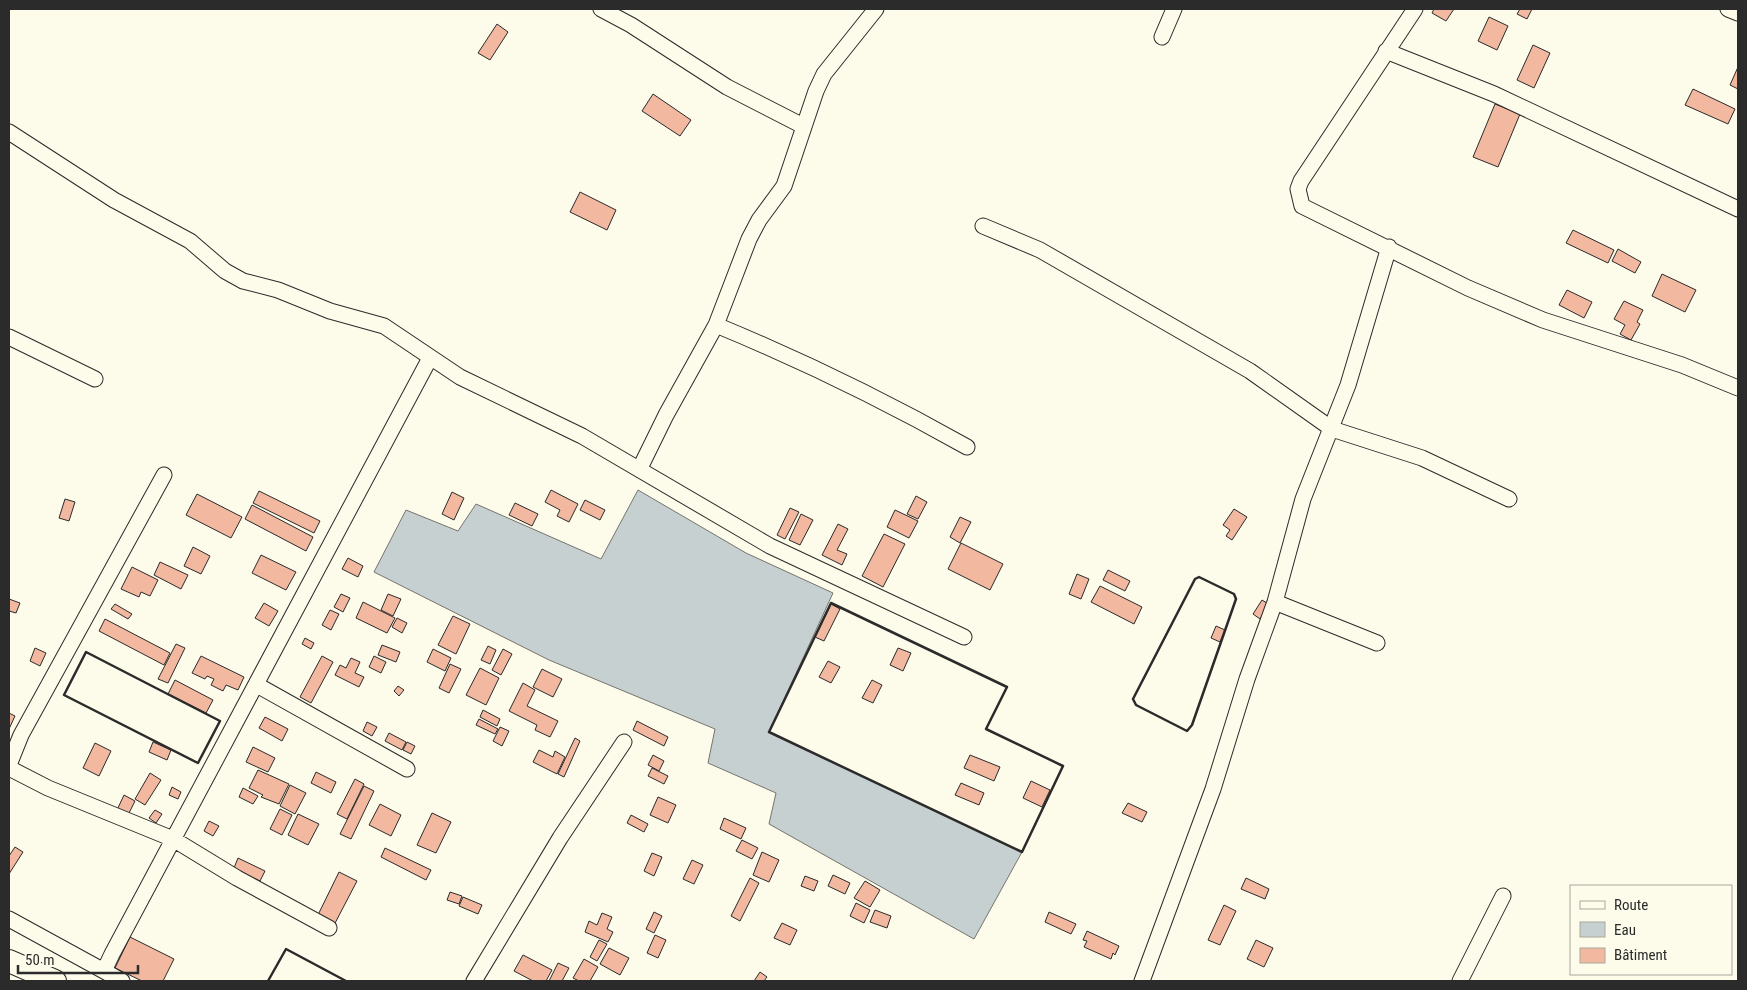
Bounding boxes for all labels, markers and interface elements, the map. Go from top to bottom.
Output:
legend [1570,885,1732,975]
text: Route [1614,896,1648,914]
text: Eau [1614,921,1636,939]
scale bar [18,942,138,974]
text: Bâtiment [1614,946,1667,964]
text: 50 m [25,951,55,969]

